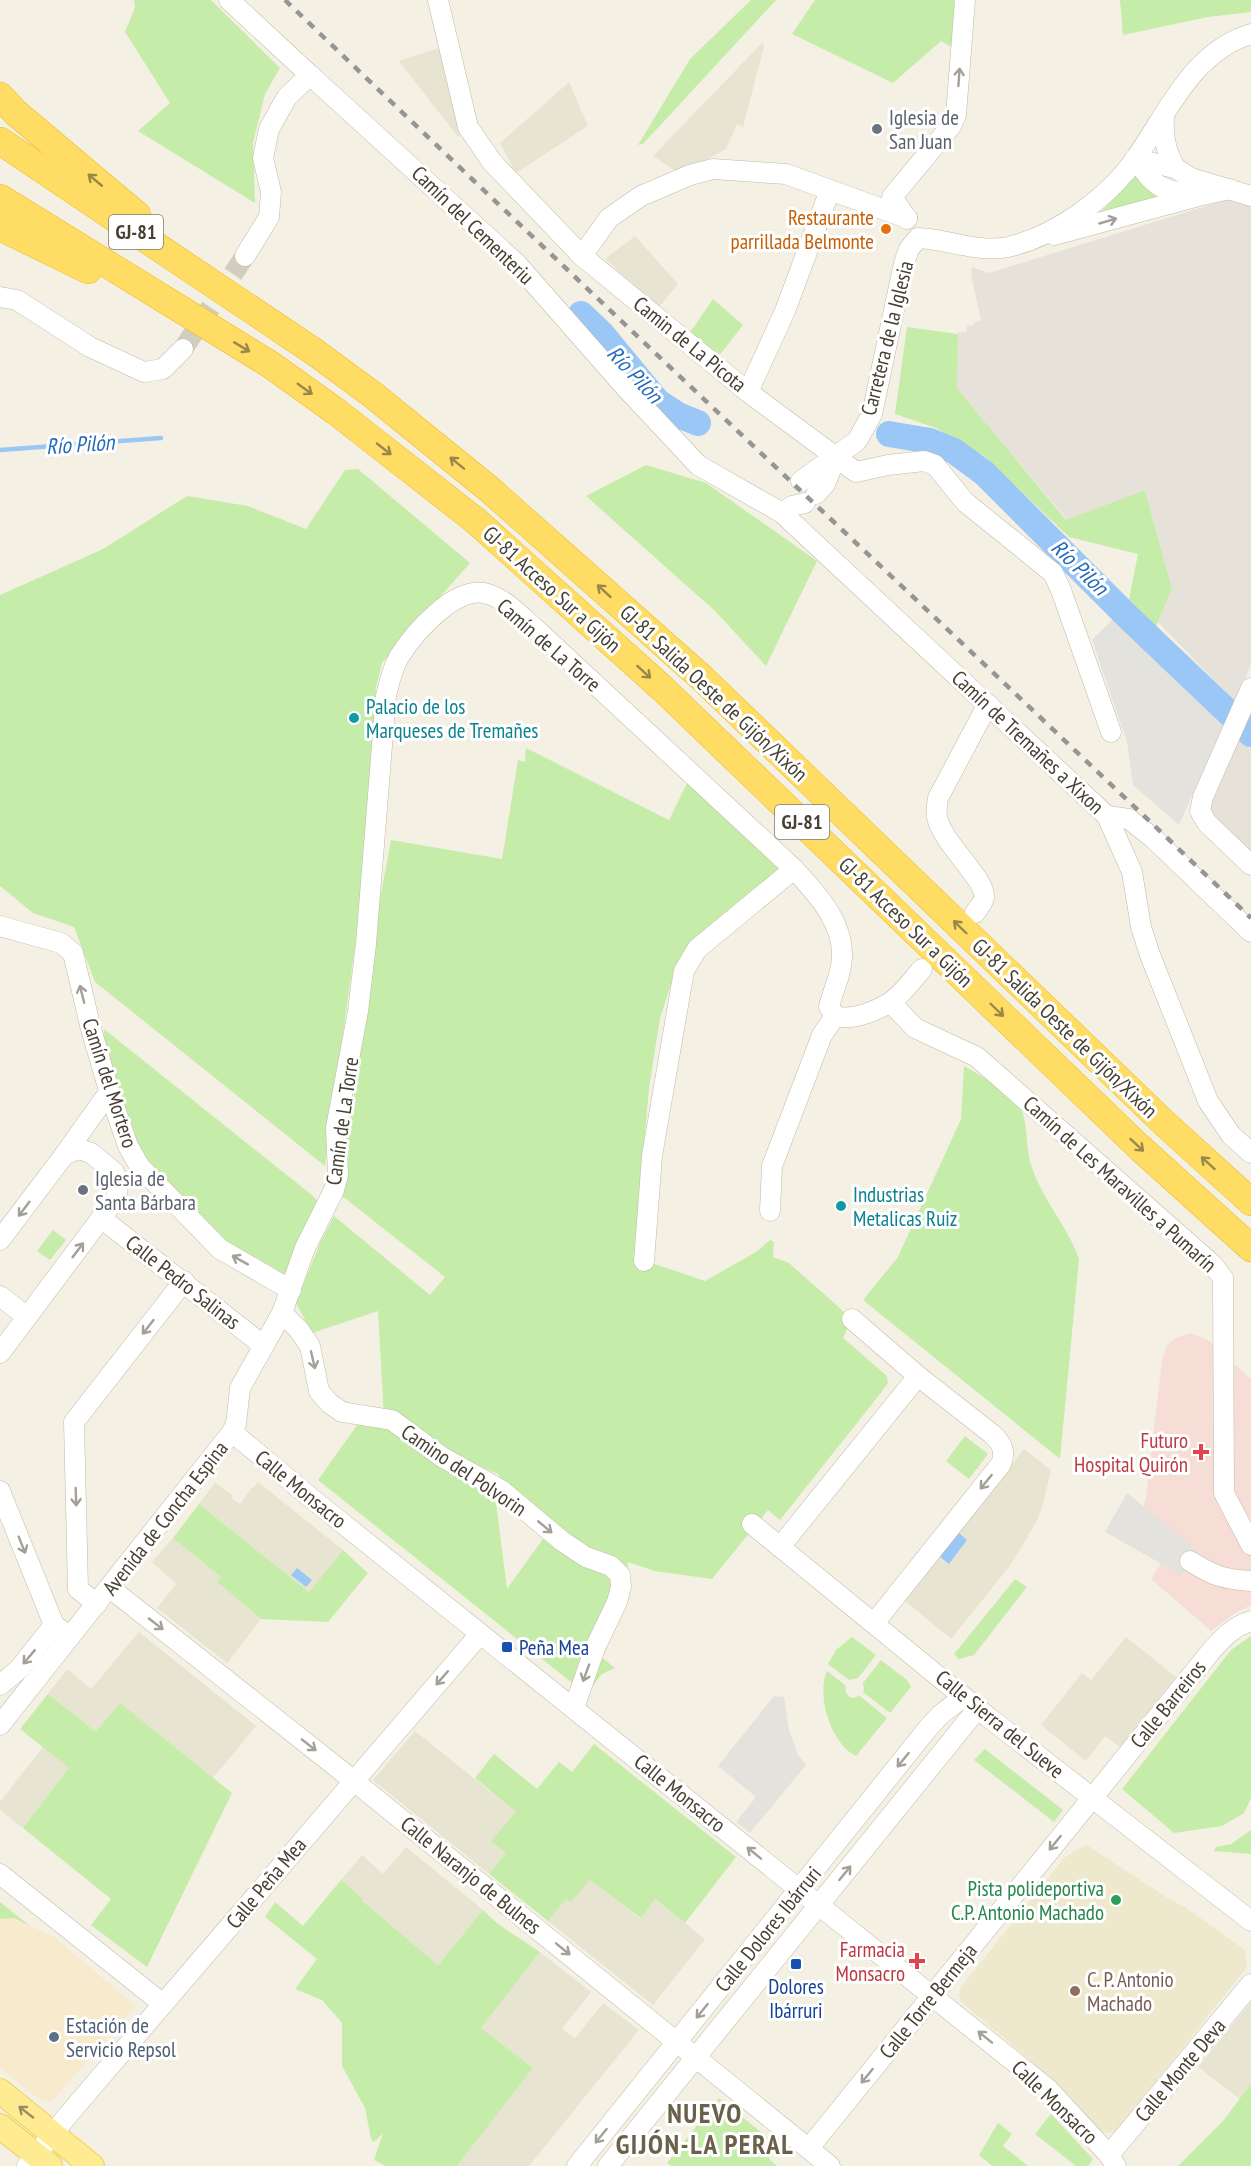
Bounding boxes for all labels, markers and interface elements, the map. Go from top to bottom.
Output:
one-way arrow [954,67,965,87]
place label: Iglesia de San Juan [889,104,959,155]
marker: Iglesia de San Juan [870,122,884,136]
street label: Camín del Cementeriu [406,160,540,290]
one-way arrow [88,173,103,187]
place label: Restaurante parrillada Belmonte [731,204,874,255]
road number: GJ-81 [109,215,163,249]
one-way arrow [1098,215,1117,226]
marker: Restaurante parrillada Belmonte [879,222,893,236]
street label: Carretera de la Iglesia [855,258,919,418]
street label: Camin de La Picota [628,290,752,398]
water label: Río Pilón [601,339,670,410]
one-way arrow [233,342,250,354]
one-way arrow [296,383,312,395]
water label: Río Pilón [45,428,116,460]
one-way arrow [376,443,392,456]
one-way arrow [449,457,465,470]
street label: GJ-81 Acceso Sur a Gijón [477,520,627,658]
water label: Río Pilón [1046,533,1115,602]
one-way arrow [596,585,612,598]
street label: Camín de La Torre [491,592,607,698]
street label: GJ-81 Salida Oeste de Gijón/Xixón [614,599,814,787]
street label: Camín de Tremañes a Xixon [946,664,1110,820]
one-way arrow [636,665,651,679]
place label: Palacio de los Marqueses de Tremañes [366,693,538,744]
marker: Palacio de los Marqueses de Tremañes [347,711,361,725]
road number: GJ-81 [775,805,829,839]
street label: GJ-81 Acceso Sur a Gijón [833,851,979,993]
one-way arrow [953,920,968,934]
street label: GJ-81 Salida Oeste de Gijón/Xixón [967,932,1163,1124]
one-way arrow [76,985,88,1004]
one-way arrow [989,1003,1004,1017]
street label: Camín del Mortero [76,1015,144,1151]
street label: Camín de La Torre [320,1055,364,1187]
street label: Camín de Les Maravilles a Pumarín [1018,1090,1222,1278]
one-way arrow [1130,1138,1145,1152]
one-way arrow [1200,1156,1215,1170]
place label: Iglesia de Santa Bárbara [95,1165,196,1216]
place label: Industrias Metalicas Ruiz [853,1181,957,1232]
marker: Iglesia de Santa Bárbara [76,1183,90,1197]
marker: Industrias Metalicas Ruiz [834,1199,848,1213]
one-way arrow [17,1200,30,1216]
street label: Calle Pedro Salinas [120,1229,246,1335]
one-way arrow [71,1242,84,1258]
one-way arrow [232,1254,250,1265]
one-way arrow [141,1319,154,1335]
one-way arrow [308,1351,320,1370]
street label: Camino del Polvorin [396,1418,532,1522]
place label: Futuro Hospital Quirón [1074,1427,1188,1478]
street label: Avenida de Concha Espina [96,1435,234,1601]
marker: Futuro Hospital Quirón [1192,1443,1210,1461]
street label: Calle Monsacro [250,1444,352,1534]
one-way arrow [979,1474,992,1490]
one-way arrow [70,1486,81,1506]
one-way arrow [537,1520,553,1533]
one-way arrow [17,1535,28,1554]
one-way arrow [147,1617,163,1630]
place label: Peña Mea [519,1634,589,1661]
marker: Peña Mea [500,1640,514,1654]
one-way arrow [23,1649,36,1665]
street label: Calle Barreiros [1124,1654,1212,1754]
one-way arrow [580,1663,591,1681]
street label: Calle Sierra del Sueve [930,1664,1070,1784]
one-way arrow [435,1670,449,1685]
one-way arrow [300,1738,316,1751]
street label: Calle Monsacro [629,1748,731,1838]
one-way arrow [896,1752,909,1768]
street label: Calle Naranjo de Bulnes [395,1810,547,1940]
street label: Calle Peña Mea [220,1832,312,1934]
one-way arrow [1048,1835,1061,1851]
one-way arrow [746,1846,762,1859]
street label: Calle Dolores Ibárruri [710,1861,826,1997]
one-way arrow [838,1865,851,1881]
place label: Pista polideportiva C.P. Antonio Machado [951,1875,1104,1926]
marker: Pista polideportiva C.P. Antonio Machado [1109,1893,1123,1907]
place label: Farmacia Monsacro [836,1936,905,1987]
street label: Calle Torre Bermeja [873,1938,983,2064]
one-way arrow [554,1942,570,1955]
marker: Farmacia Monsacro [910,1954,924,1968]
marker: Dolores Ibárruri [789,1957,803,1971]
place label: C. P. Antonio Machado [1087,1966,1174,2017]
place label: Dolores Ibárruri [768,1973,824,2023]
marker: C. P. Antonio Machado [1068,1984,1082,1998]
one-way arrow [696,2002,709,2018]
place label: Estación de Servicio Repsol [66,2012,176,2063]
street label: Calle Monte Deva [1129,2013,1231,2127]
marker: Estación de Servicio Repsol [47,2030,61,2044]
one-way arrow [977,2031,993,2044]
street label: Calle Monsacro [1006,2054,1104,2150]
one-way arrow [860,2068,873,2084]
district label: NUEVO GIJÓN-LA PERAL [616,2096,794,2161]
one-way arrow [18,2106,34,2119]
one-way arrow [594,2128,608,2143]

